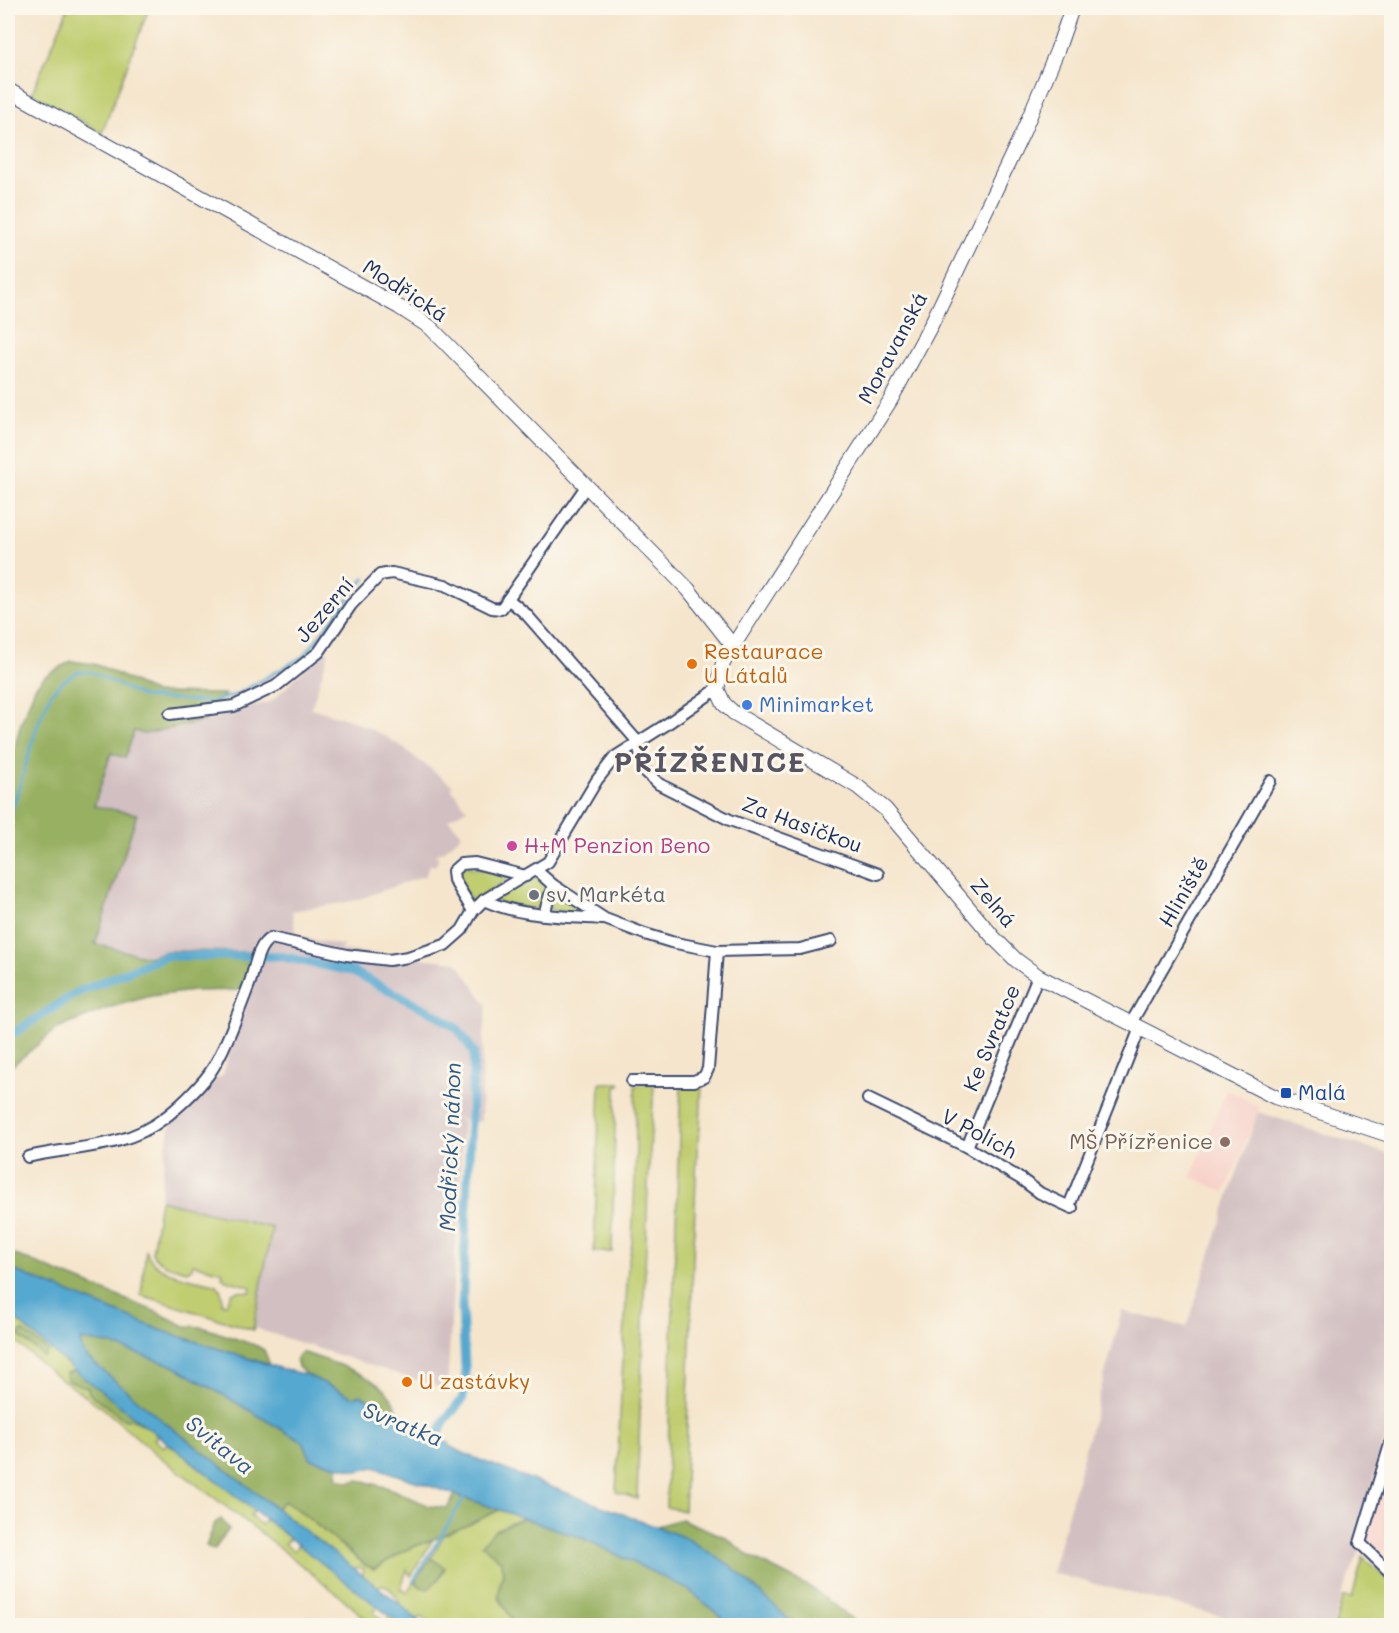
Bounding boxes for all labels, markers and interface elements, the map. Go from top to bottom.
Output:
street label: Modřická [358,252,453,327]
street label: Moravanská [851,287,932,408]
street label: Jezerní [288,570,359,648]
place label: Restaurace U Látalů [704,637,823,688]
marker: Restaurace U Látalů [685,657,699,671]
place label: Minimarket [759,690,874,717]
marker: Minimarket [740,698,754,712]
district label: PŘÍZŘENICE [614,744,806,779]
street label: Za Hasičkou [739,789,866,858]
place label: H+M Penzion Beno [524,831,710,858]
marker: H+M Penzion Beno [505,839,519,853]
street label: Hliniště [1152,851,1214,931]
street label: Zelná [965,872,1023,932]
place label: sv. Markéta [546,880,666,907]
marker: sv. Markéta [527,888,541,902]
street label: Ke Svratce [956,980,1025,1095]
water label: Modřický náhon [432,1062,467,1232]
place label: Malá [1298,1078,1346,1105]
marker: Malá [1279,1086,1293,1100]
street label: V Polích [937,1102,1022,1164]
place label: MŠ Přízřenice [1069,1127,1213,1154]
marker: MŠ Přízřenice [1218,1135,1232,1149]
place label: U zastávky [419,1367,530,1394]
marker: U zastávky [400,1375,414,1389]
water label: Svratka [359,1394,447,1453]
water label: Svitava [180,1408,260,1481]

